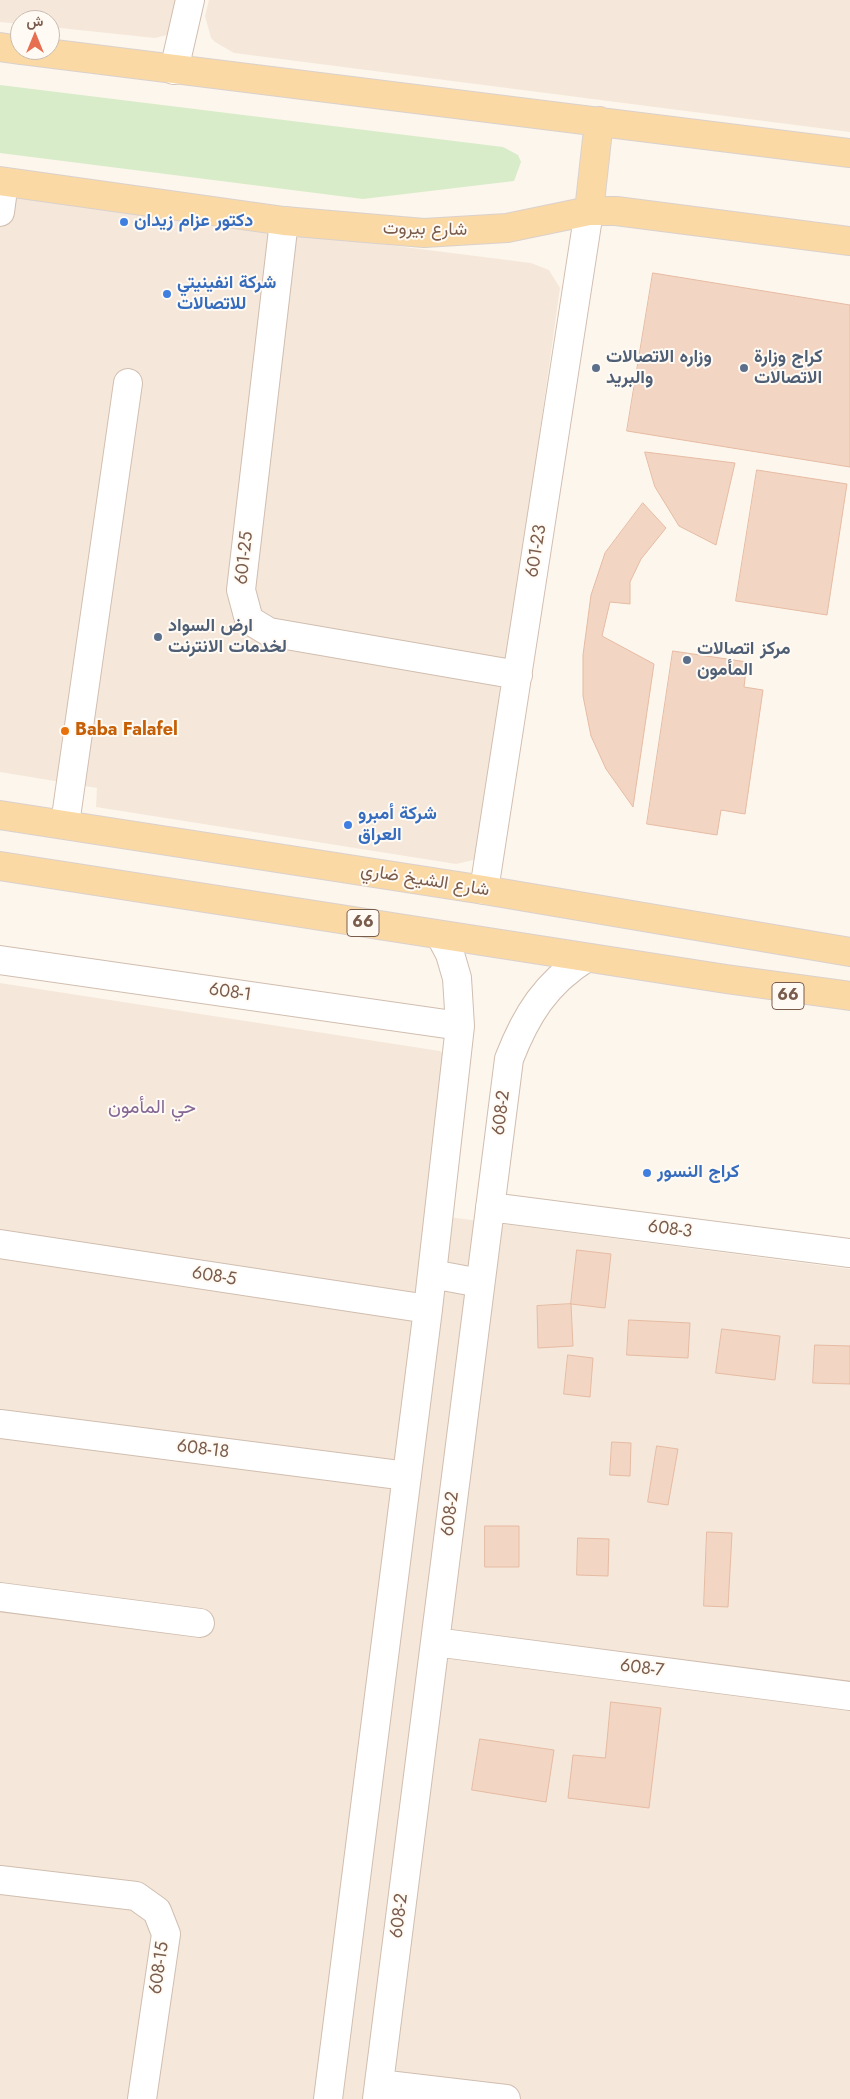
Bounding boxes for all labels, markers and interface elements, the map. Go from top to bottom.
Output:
north arrow [10,10,60,60]
text: ش [27,11,43,31]
place label: دكتور عزام زيدان [134,211,253,233]
marker: دكتور عزام زيدان [118,216,130,228]
street label: شارع بيروت [383,218,467,242]
place label: شركة انفينيتي للاتصالات [177,273,276,316]
marker: شركة انفينيتي للاتصالات [161,288,173,300]
place label: وزاره الاتصالات والبريد [606,347,712,389]
place label: كراج وزارة الاتصالات [754,347,823,389]
marker: وزاره الاتصالات والبريد [590,362,602,374]
marker: كراج وزارة الاتصالات [738,362,750,374]
street label: 601-23 [522,523,552,579]
street label: 601-25 [231,530,259,586]
place label: ارض السواد لخدمات الانترنت [168,616,287,659]
marker: ارض السواد لخدمات الانترنت [152,631,164,643]
place label: مركز اتصالات المأمون [697,639,790,682]
marker: مركز اتصالات المأمون [681,654,693,666]
place label: Baba Falafel [75,720,178,742]
marker: Baba Falafel [59,725,71,737]
place label: شركة أمبرو العراق [358,804,437,846]
marker: شركة أمبرو العراق [342,819,354,831]
street label: شارع الشيخ ضاري [359,860,491,902]
road number: 66 [347,910,379,936]
street label: 608-1 [207,979,253,1007]
road number: 66 [772,982,804,1009]
street label: 608-2 [489,1089,515,1137]
district label: حي المأمون [108,1097,196,1119]
place label: كراج النسور [657,1162,740,1184]
marker: كراج النسور [641,1167,653,1179]
street label: 608-3 [647,1217,693,1243]
street label: 608-5 [190,1263,238,1291]
street label: 608-18 [176,1436,230,1464]
street label: 608-2 [438,1490,464,1538]
street label: 608-7 [619,1656,665,1682]
street label: 608-2 [387,1892,413,1940]
street label: 608-15 [146,1940,174,1996]

